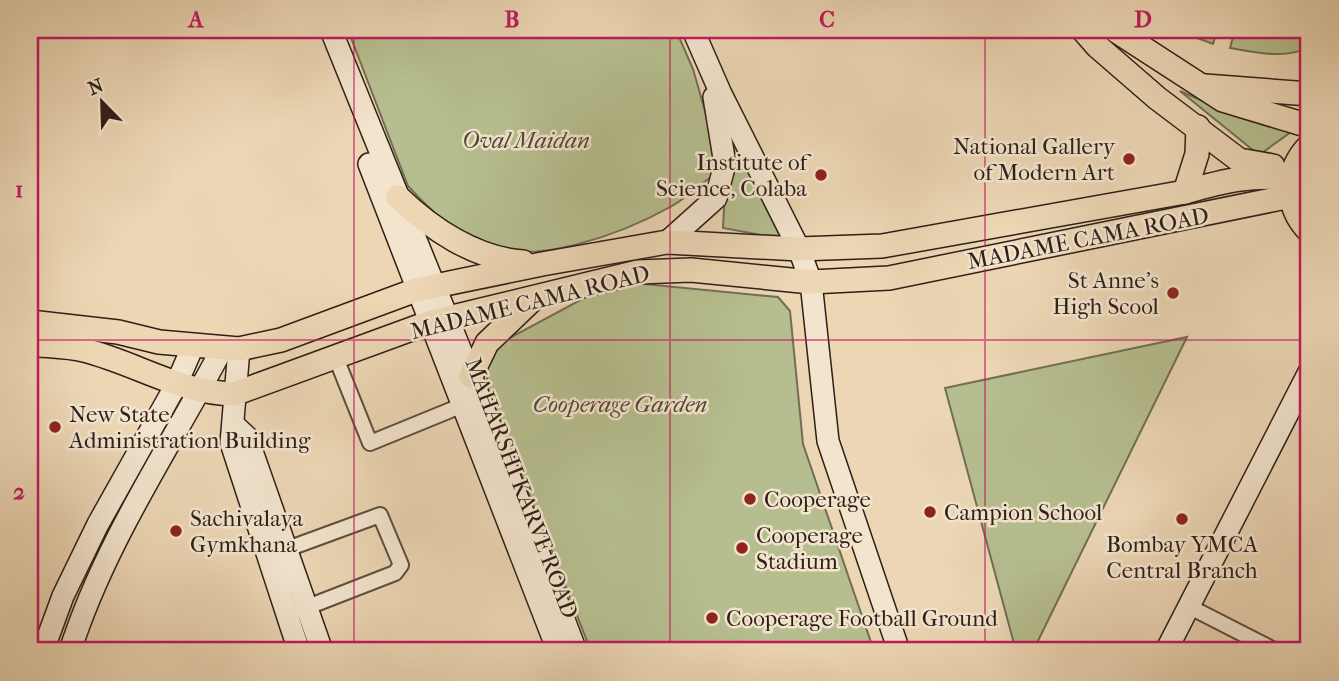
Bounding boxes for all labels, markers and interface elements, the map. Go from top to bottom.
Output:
text: A [187,6,205,33]
text: B [505,6,520,33]
text: C [819,6,835,33]
text: D [1134,6,1152,33]
north arrow [66,66,136,136]
text: N [85,74,107,100]
park label: Oval Maidan [462,127,590,154]
place label: National Gallery of Modern Art [953,133,1116,186]
place label: Institute of Science, Colaba [656,149,811,202]
marker: National Gallery of Modern Art [1121,151,1137,167]
marker: Institute of Science, Colaba [813,167,829,183]
text: 1 [15,176,23,203]
street label: MADAME CAMA ROAD [965,202,1211,275]
street label: MADAME CAMA ROAD [408,260,652,345]
place label: St Anne's High Scool [1052,267,1160,320]
marker: St Anne's High Scool [1165,285,1181,301]
street label: MAHARSHI KARVE ROAD [459,354,584,622]
park label: Cooperage Garden [533,391,707,418]
place label: New State Administration Building [68,401,311,454]
marker: New State Administration Building [47,419,63,435]
text: 2 [13,478,25,505]
place label: Cooperage [764,486,871,513]
marker: Cooperage [742,491,758,507]
place label: Campion School [944,499,1103,526]
marker: Campion School [922,504,938,520]
place label: Sachivalaya Gymkhana [190,505,303,558]
marker: Bombay YMCA Central Branch [1174,511,1190,527]
place label: Cooperage Stadium [756,522,863,575]
marker: Sachivalaya Gymkhana [168,523,184,539]
place label: Bombay YMCA Central Branch [1106,531,1259,584]
marker: Cooperage Stadium [734,540,750,556]
place label: Cooperage Football Ground [726,605,998,632]
marker: Cooperage Football Ground [704,610,720,626]

